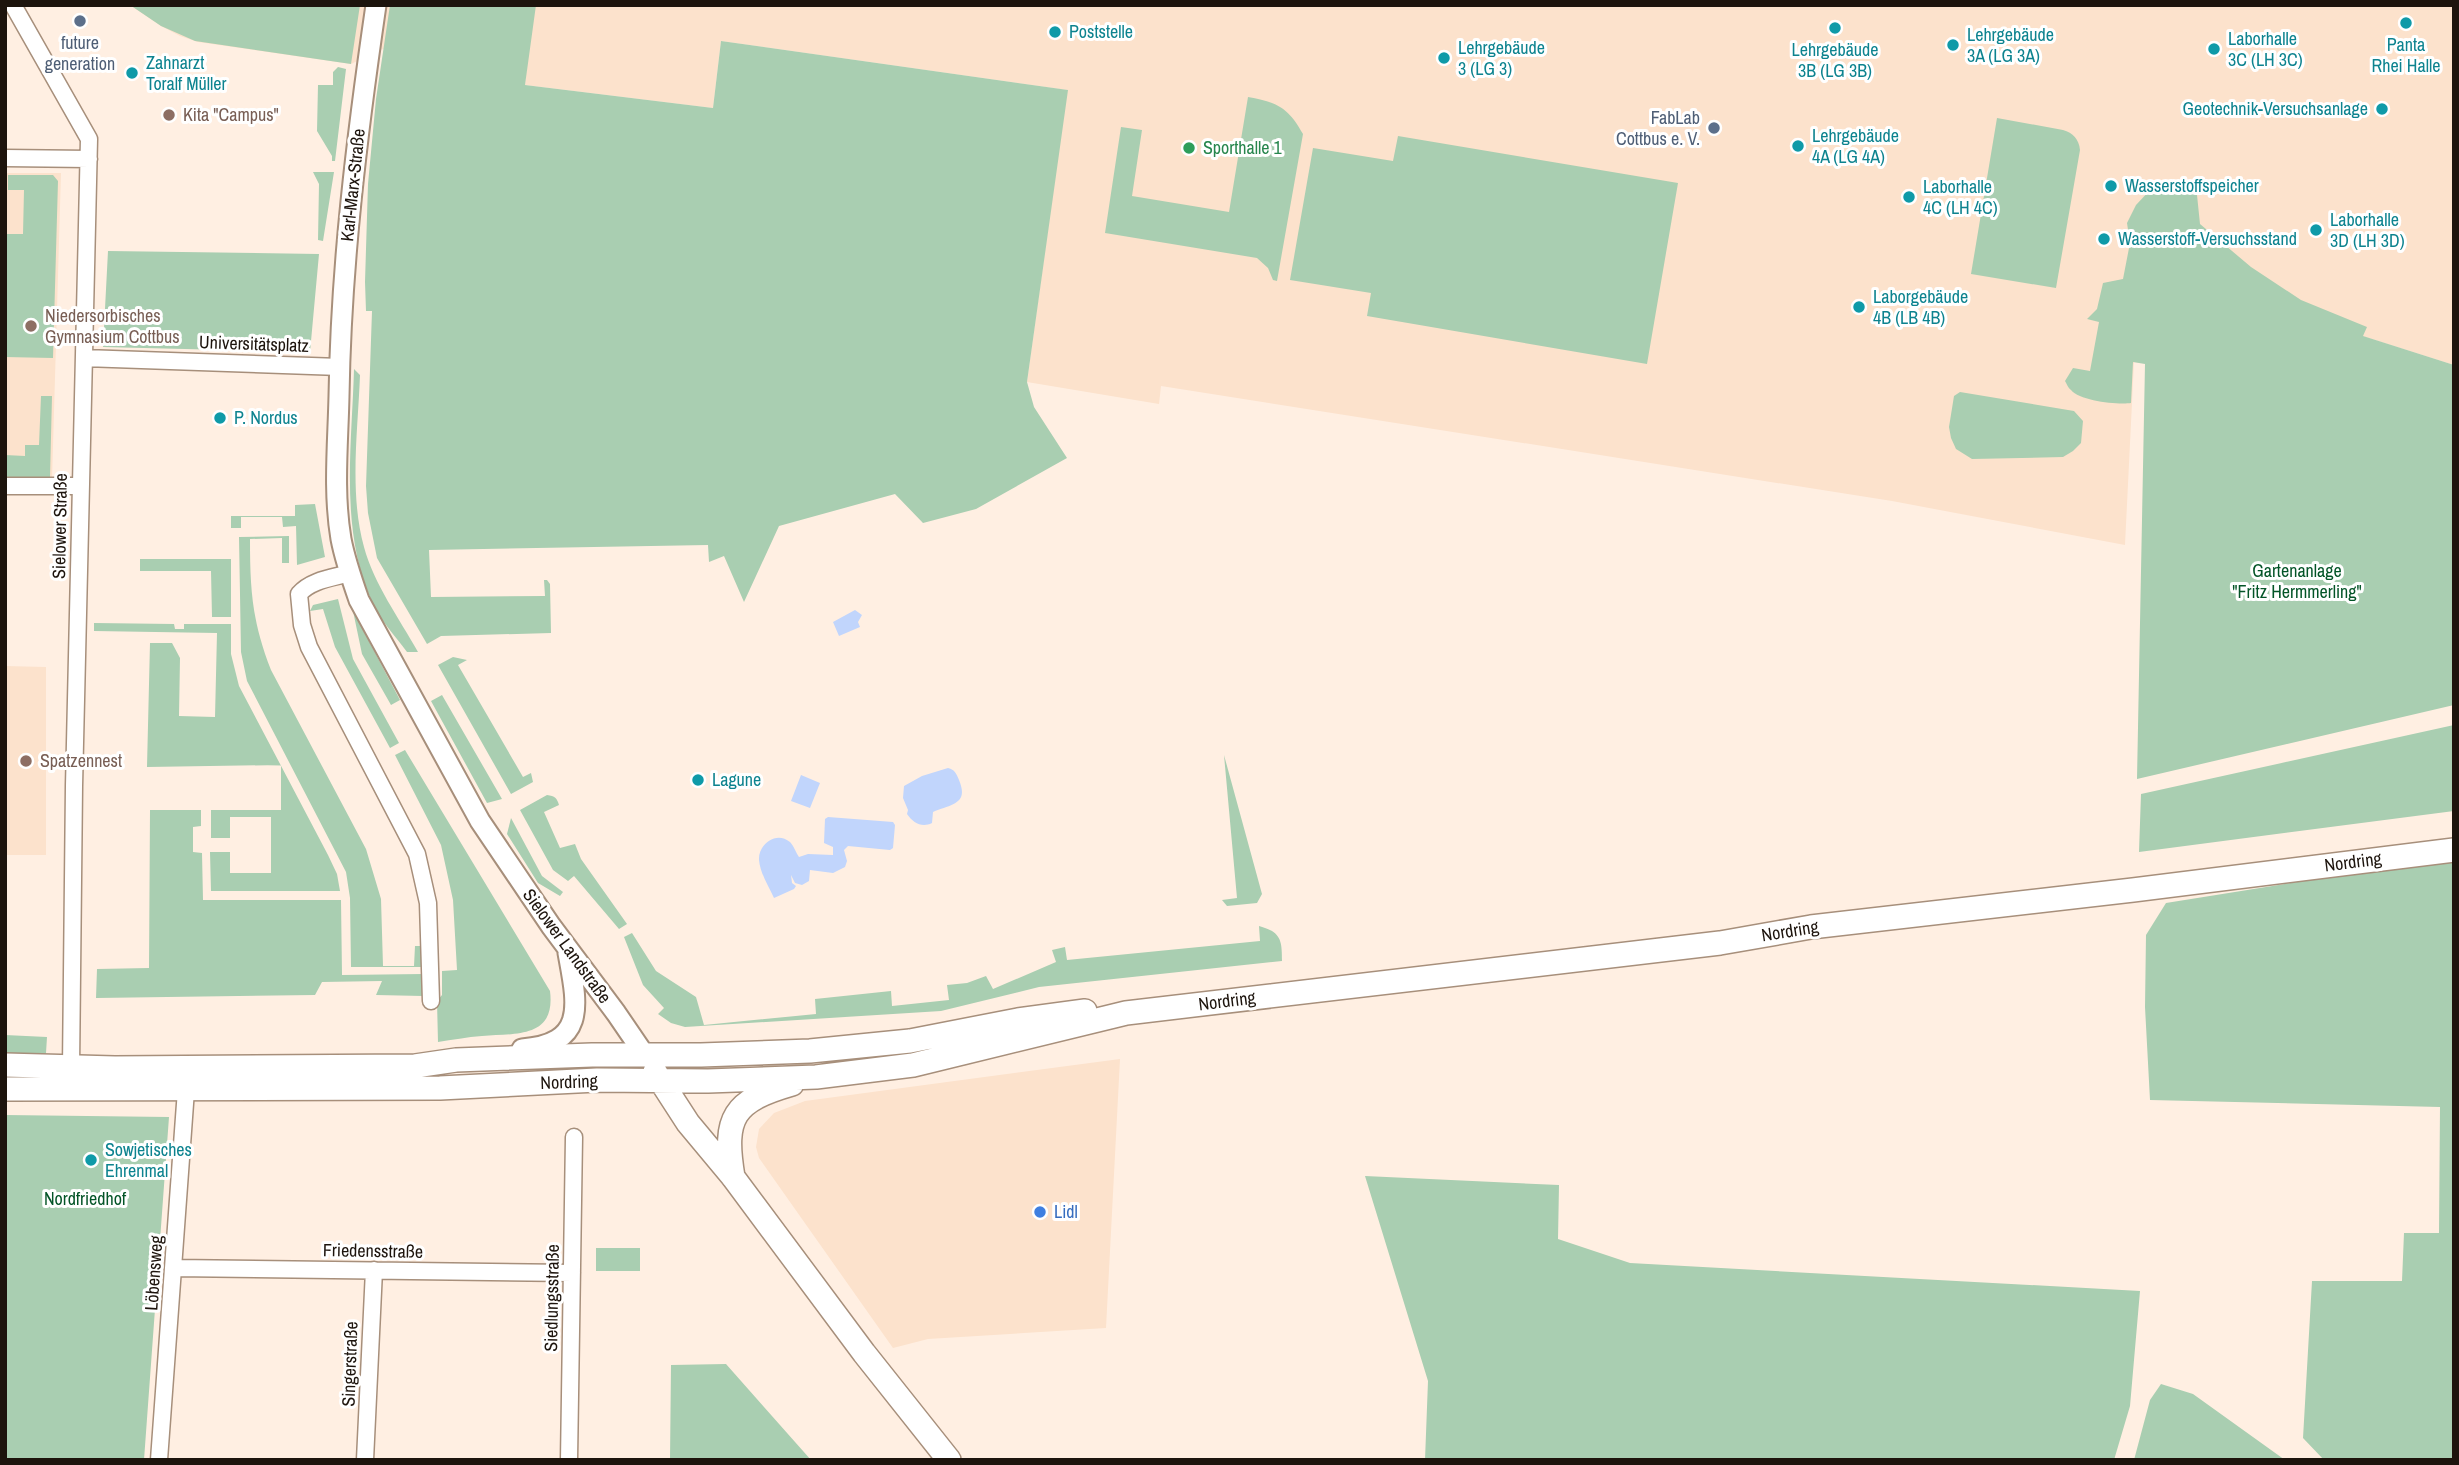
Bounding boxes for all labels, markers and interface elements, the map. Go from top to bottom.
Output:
marker: future generation [72,13,88,29]
marker: Panta Rhei Halle [2398,15,2414,31]
place label: Poststelle [1069,19,1133,44]
marker: Lehrgebäude 3B (LG 3B) [1827,20,1843,36]
place label: Lehrgebäude 3A (LG 3A) [1967,22,2054,68]
marker: Poststelle [1047,24,1063,40]
place label: Laborhalle 3C (LH 3C) [2228,26,2303,72]
place label: future generation [45,30,115,76]
place label: Panta Rhei Halle [2372,32,2440,78]
place label: Lehrgebäude 3 (LG 3) [1458,35,1545,81]
place label: Lehrgebäude 3B (LG 3B) [1792,37,1879,83]
marker: Lehrgebäude 3A (LG 3A) [1945,37,1961,53]
marker: Laborhalle 3C (LH 3C) [2206,41,2222,57]
place label: Zahnarzt Toralf Müller [146,50,226,96]
marker: Lehrgebäude 3 (LG 3) [1436,50,1452,66]
marker: Zahnarzt Toralf Müller [124,65,140,81]
place label: Geotechnik-Versuchsanlage [2183,96,2368,121]
marker: Geotechnik-Versuchsanlage [2374,101,2390,117]
place label: Kita "Campus" [183,102,279,127]
place label: FabLab Cottbus e. V. [1616,105,1700,151]
marker: Kita "Campus" [161,107,177,123]
marker: FabLab Cottbus e. V. [1706,120,1722,136]
place label: Lehrgebäude 4A (LG 4A) [1812,123,1899,169]
street label: Karl-Marx-Straße [334,127,371,243]
place label: Sporthalle 1 [1203,135,1283,160]
marker: Lehrgebäude 4A (LG 4A) [1790,138,1806,154]
marker: Sporthalle 1 [1181,140,1197,156]
place label: Wasserstoffspeicher [2125,173,2259,198]
place label: Laborhalle 4C (LH 4C) [1923,174,1998,220]
marker: Wasserstoffspeicher [2103,178,2119,194]
marker: Laborhalle 4C (LH 4C) [1901,189,1917,205]
place label: Laborhalle 3D (LH 3D) [2330,207,2405,253]
marker: Laborhalle 3D (LH 3D) [2308,222,2324,238]
place label: Wasserstoff-Versuchsstand [2118,226,2297,251]
marker: Wasserstoff-Versuchsstand [2096,231,2112,247]
place label: Laborgebäude 4B (LB 4B) [1873,284,1968,330]
marker: Laborgebäude 4B (LB 4B) [1851,299,1867,315]
place label: Niedersorbisches Gymnasium Cottbus [45,303,180,349]
marker: Niedersorbisches Gymnasium Cottbus [23,318,39,334]
street label: Universitätsplatz [199,329,309,358]
place label: P. Nordus [234,405,298,430]
marker: P. Nordus [212,410,228,426]
street label: Sielower Straße [46,473,73,579]
park label: Gartenanlage "Fritz Hermmerling" [2232,558,2362,604]
place label: Spatzennest [40,748,122,773]
marker: Spatzennest [18,753,34,769]
place label: Lagune [712,767,761,792]
marker: Lagune [690,772,706,788]
street label: Nordring [2323,846,2384,877]
street label: Sielower Landstraße [517,883,618,1008]
street label: Nordring [1760,914,1821,947]
street label: Nordring [1197,985,1258,1016]
street label: Nordring [540,1068,599,1095]
place label: Sowjetisches Ehrenmal [105,1137,192,1183]
marker: Sowjetisches Ehrenmal [83,1152,99,1168]
park label: Nordfriedhof [44,1186,127,1211]
place label: Lidl [1054,1199,1078,1224]
marker: Lidl [1032,1204,1048,1220]
street label: Löbensweg [138,1234,169,1311]
street label: Friedensstraße [323,1237,423,1264]
street label: Siedlungsstraße [538,1244,565,1352]
street label: Singerstraße [336,1321,363,1407]

